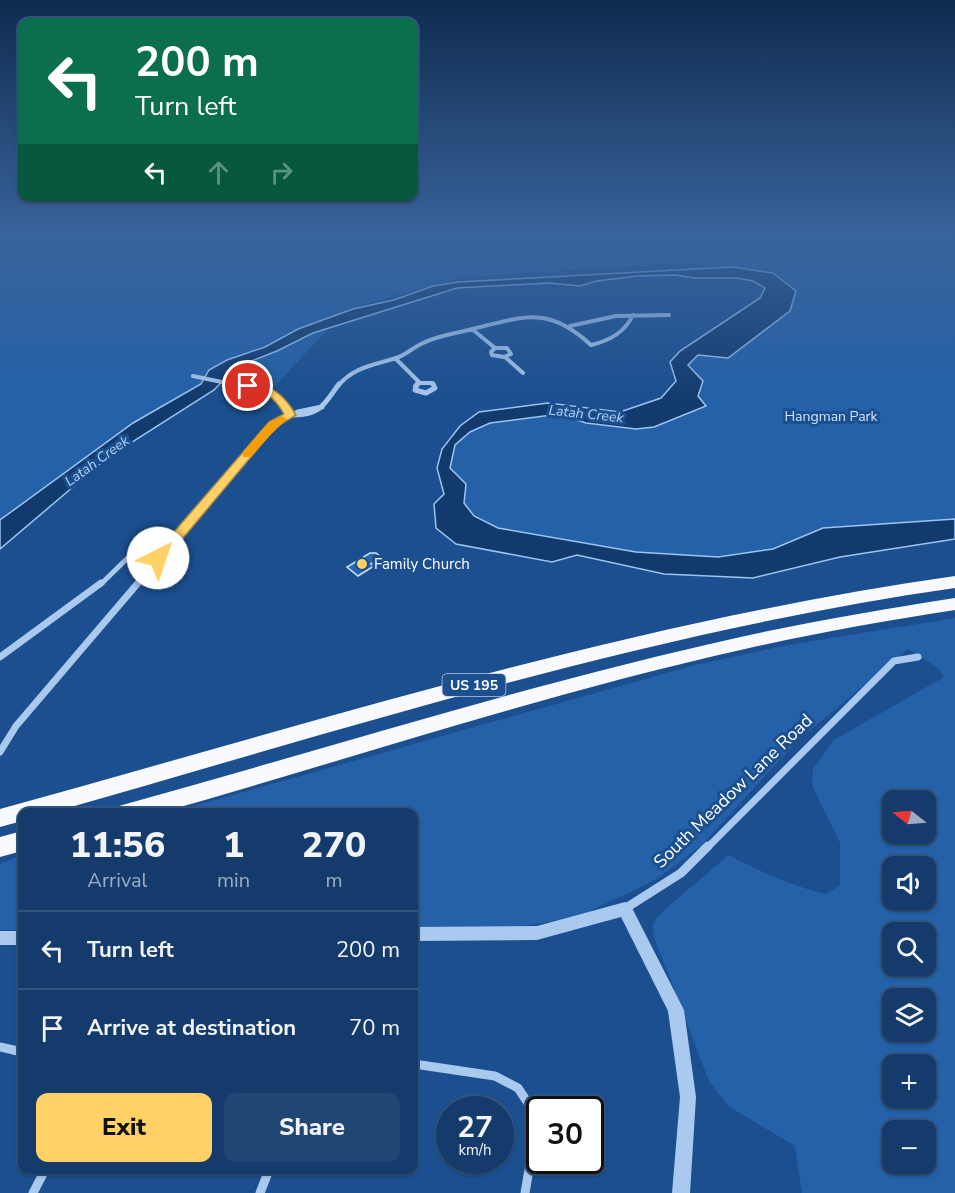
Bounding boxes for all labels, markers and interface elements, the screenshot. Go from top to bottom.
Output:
text: 200 m [135,34,259,91]
icon: left [36,42,114,120]
text: Turn left [135,88,236,125]
icon: left [139,156,172,189]
icon: ahead [202,156,235,189]
icon: right [265,156,298,189]
pin [222,360,273,411]
icon: arrive [231,369,264,402]
water label: Latah Creek [548,401,625,427]
park label: Hangman Park [784,407,879,426]
water label: Latah Creek [61,431,134,491]
position arrow [126,526,190,590]
place label: Family Church [374,554,470,574]
marker: Family Church [355,557,369,571]
road number: US 195 [442,674,506,696]
street label: South Meadow Lane Road [648,709,818,873]
north arrow [882,790,936,844]
map controls [882,790,936,1174]
text: 11:56 [70,821,165,870]
text: 1 [223,821,244,870]
text: 270 [302,821,366,870]
button: sound [882,856,936,910]
text: Arrival [87,867,148,894]
text: min [217,867,250,894]
text: m [325,867,343,894]
button: search [882,922,936,976]
icon: left [36,934,69,967]
text: Turn left [87,935,174,965]
text: 200 m [336,935,400,965]
button: layers [882,988,936,1042]
icon: arrive [36,1012,69,1045]
text: Arrive at destination [87,1013,296,1043]
text: 70 m [349,1013,400,1043]
button: + [882,1054,936,1108]
button: Exit [36,1093,212,1162]
button: Share [224,1093,400,1162]
speed limit sign: 30 [526,1096,604,1174]
text: 27 [457,1107,493,1148]
button: − [882,1120,936,1174]
text: km/h [458,1140,492,1160]

